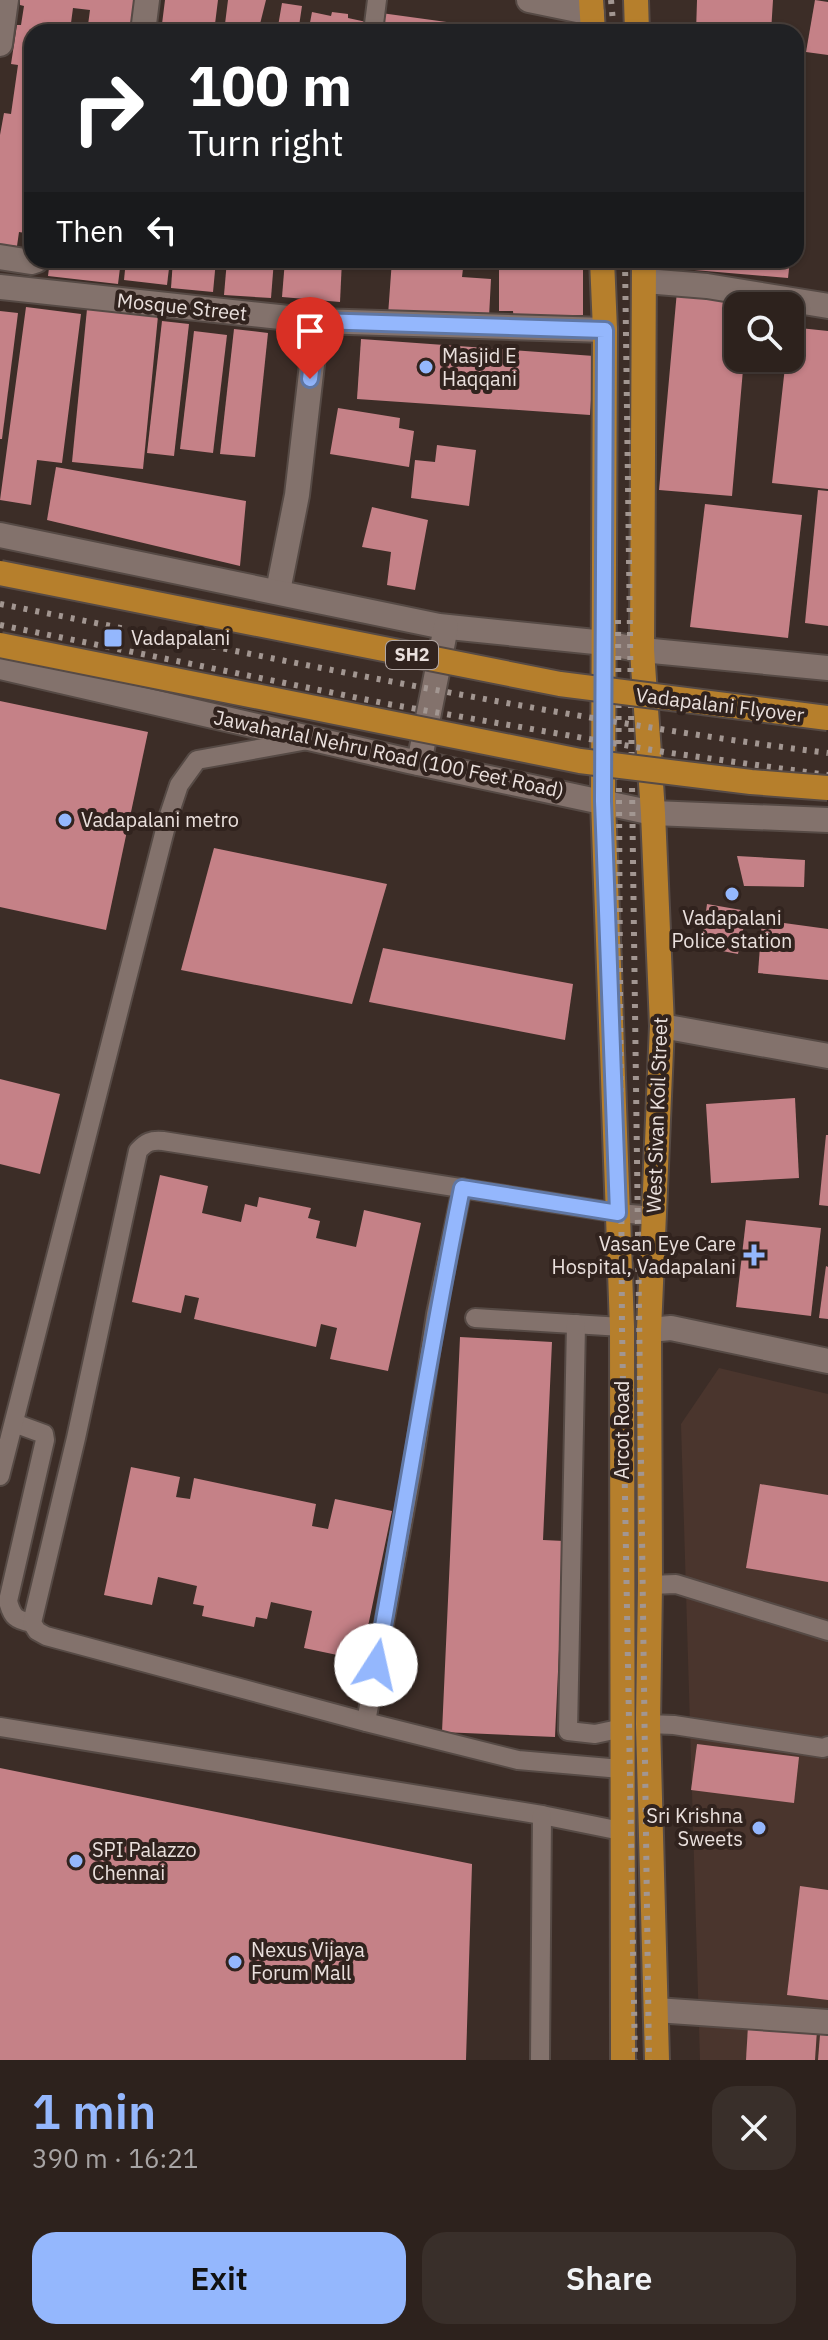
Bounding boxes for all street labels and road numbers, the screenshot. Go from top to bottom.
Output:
street label: Mosque Street [116,286,248,327]
road number: SH2 [386,641,438,669]
street label: Vadapalani Flyover [634,681,806,728]
street label: Jawaharlal Nehru Road (100 Feet Road) [211,703,567,804]
street label: West Sivan Koil Street [640,1016,673,1214]
street label: Arcot Road [608,1381,635,1479]

